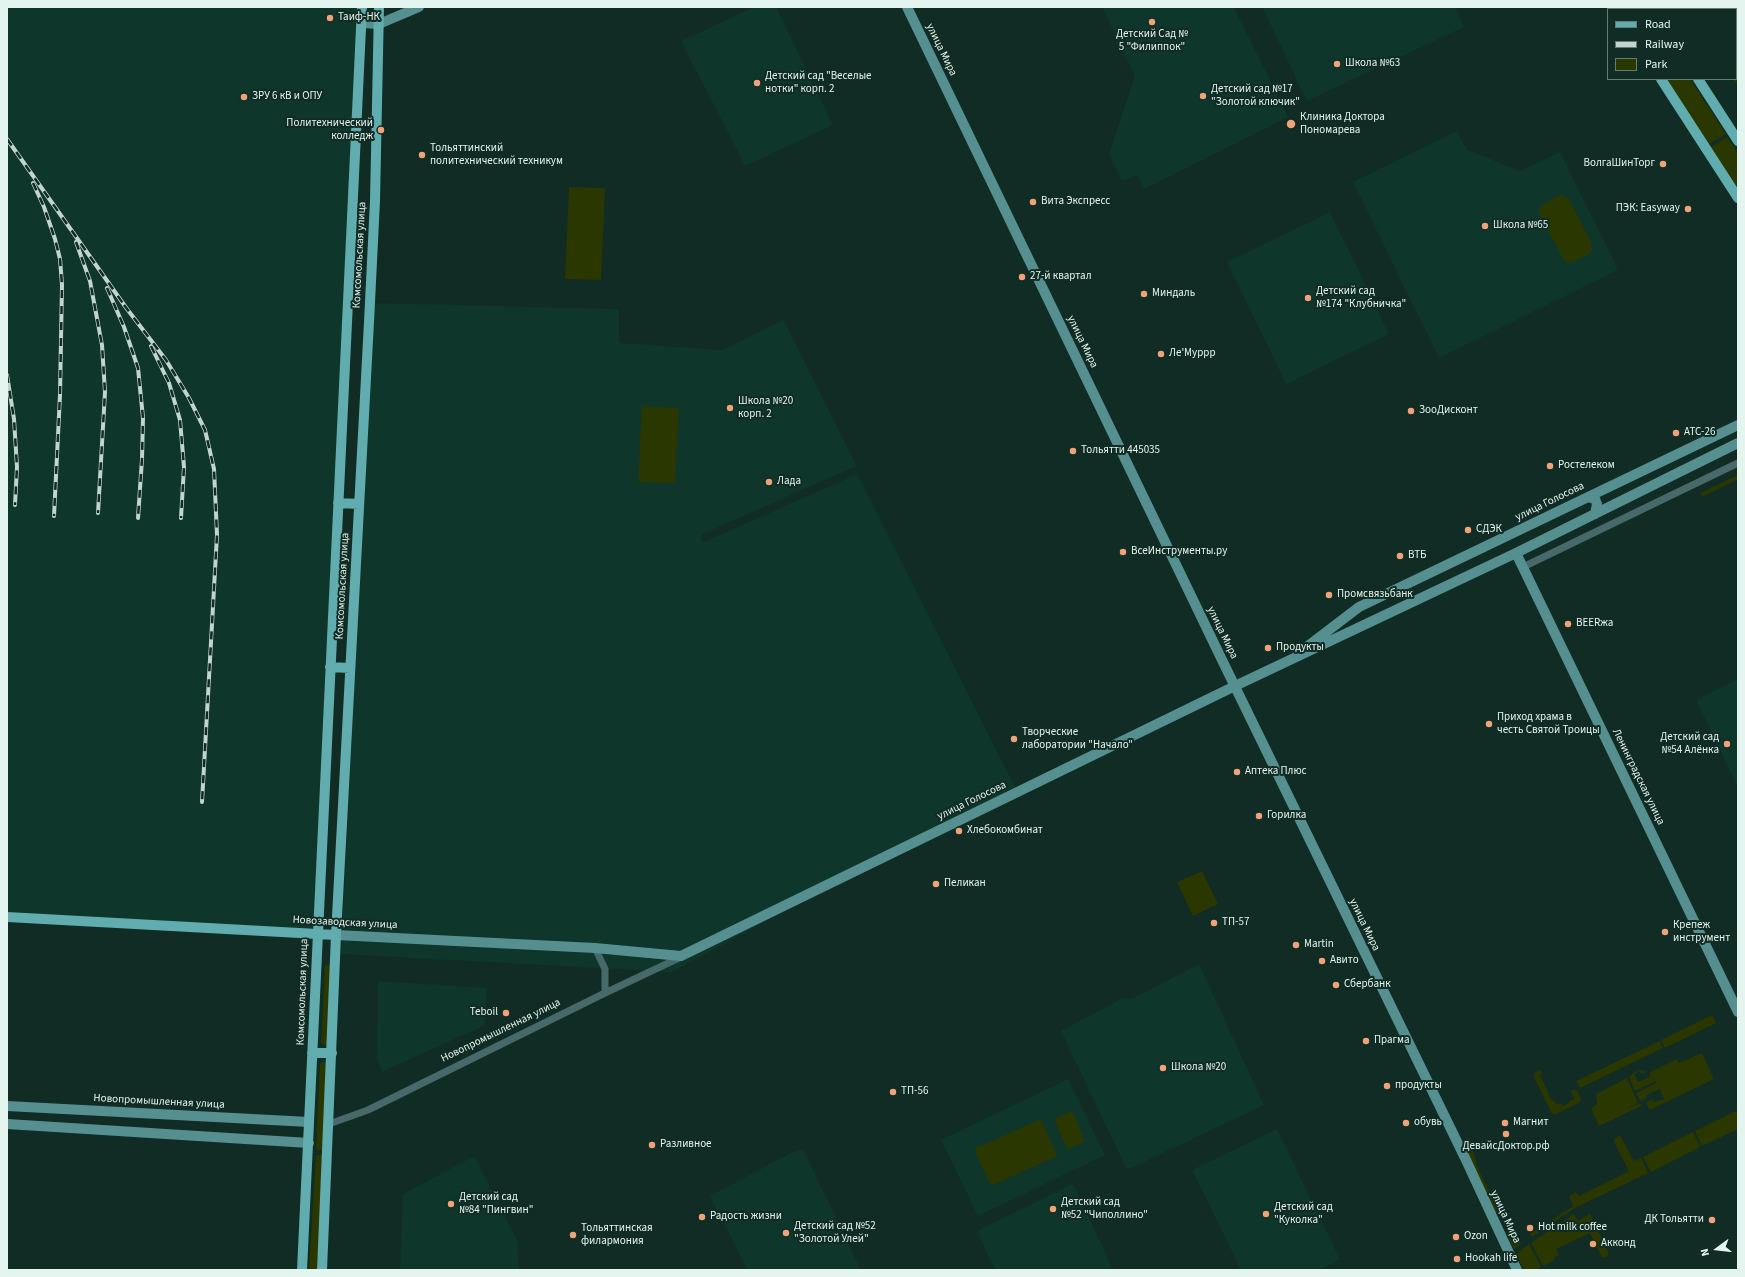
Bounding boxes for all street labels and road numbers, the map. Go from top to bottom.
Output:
street label: улица Мира [923,22,959,78]
street label: Комсомольская улица [351,201,369,309]
street label: улица Мира [1064,314,1100,370]
street label: улица Голосова [1513,480,1587,524]
street label: Комсомольская улица [334,532,352,640]
street label: улица Мира [1204,605,1240,661]
street label: Ленинградская улица [1609,727,1667,827]
street label: улица Голосова [935,779,1009,823]
street label: улица Мира [1346,897,1382,953]
street label: Новозаводская улица [292,914,398,932]
street label: Комсомольская улица [295,938,311,1046]
street label: Новопромышленная улица [439,996,563,1066]
street label: Новопромышленная улица [93,1092,225,1112]
street label: улица Мира [1487,1188,1523,1246]

